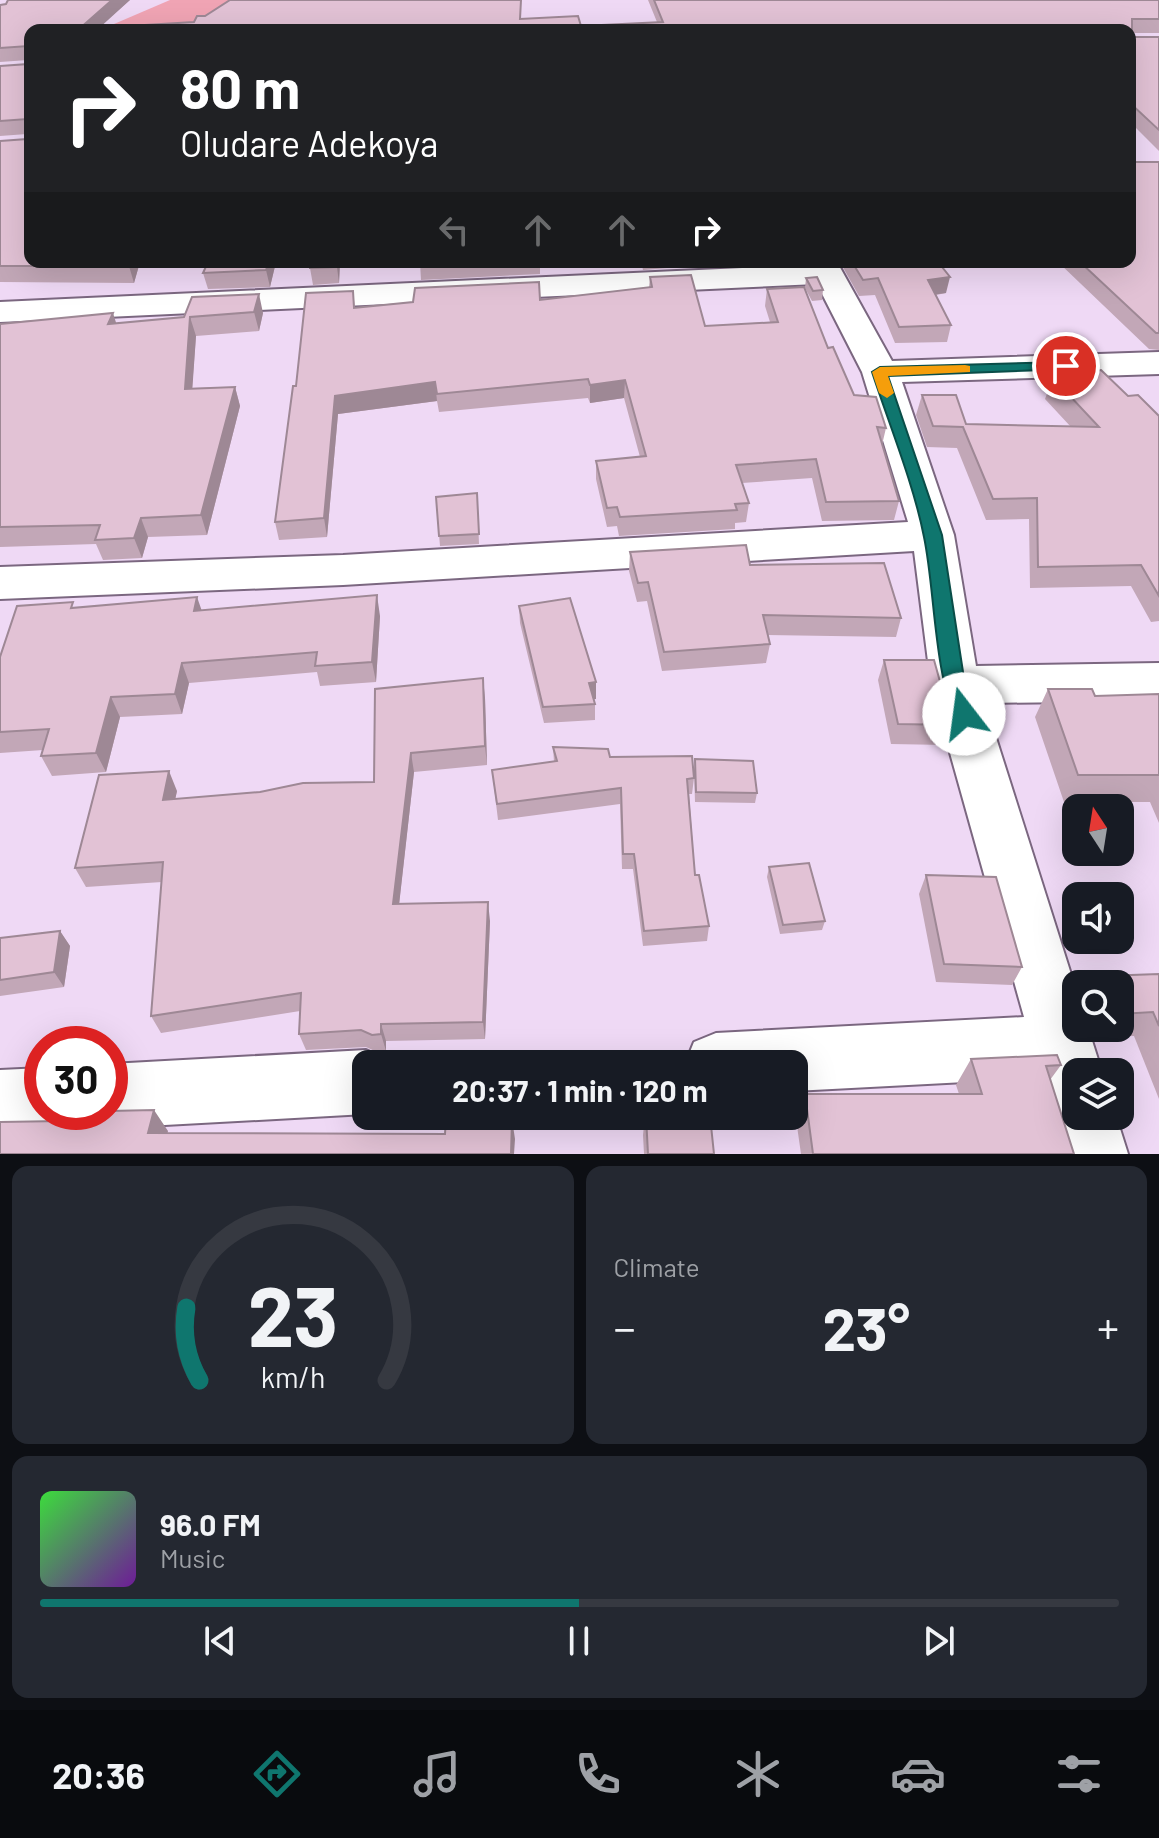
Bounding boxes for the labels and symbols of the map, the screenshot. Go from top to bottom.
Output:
pin [1032,332,1100,400]
position arrow [922,672,1006,756]
north arrow [1062,794,1134,866]
speed limit sign: 30 [24,1026,128,1130]

